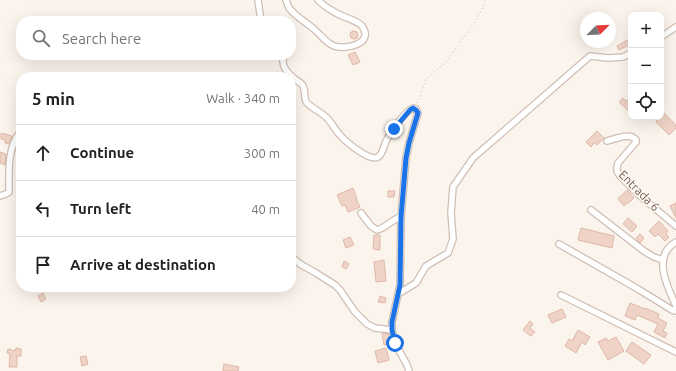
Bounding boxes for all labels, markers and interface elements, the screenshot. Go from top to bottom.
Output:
north arrow [580,12,616,48]
map controls [628,12,664,120]
button: + [628,12,664,48]
search box [16,16,296,60]
icon: search [30,27,52,49]
text: Search here [62,30,141,47]
button: − [628,48,664,84]
button: locate [628,84,664,120]
text: 5 min [32,89,75,108]
text: Walk · 340 m [206,91,280,105]
route end [385,120,403,138]
icon: ahead [32,142,54,164]
text: Continue [70,144,134,161]
text: 300 m [244,146,280,160]
street label: Entrada 6 [616,168,662,214]
icon: left [32,198,54,220]
text: Turn left [70,200,131,217]
text: 40 m [251,202,280,216]
icon: arrive [32,254,54,276]
text: Arrive at destination [70,256,216,273]
route start [386,334,404,352]

